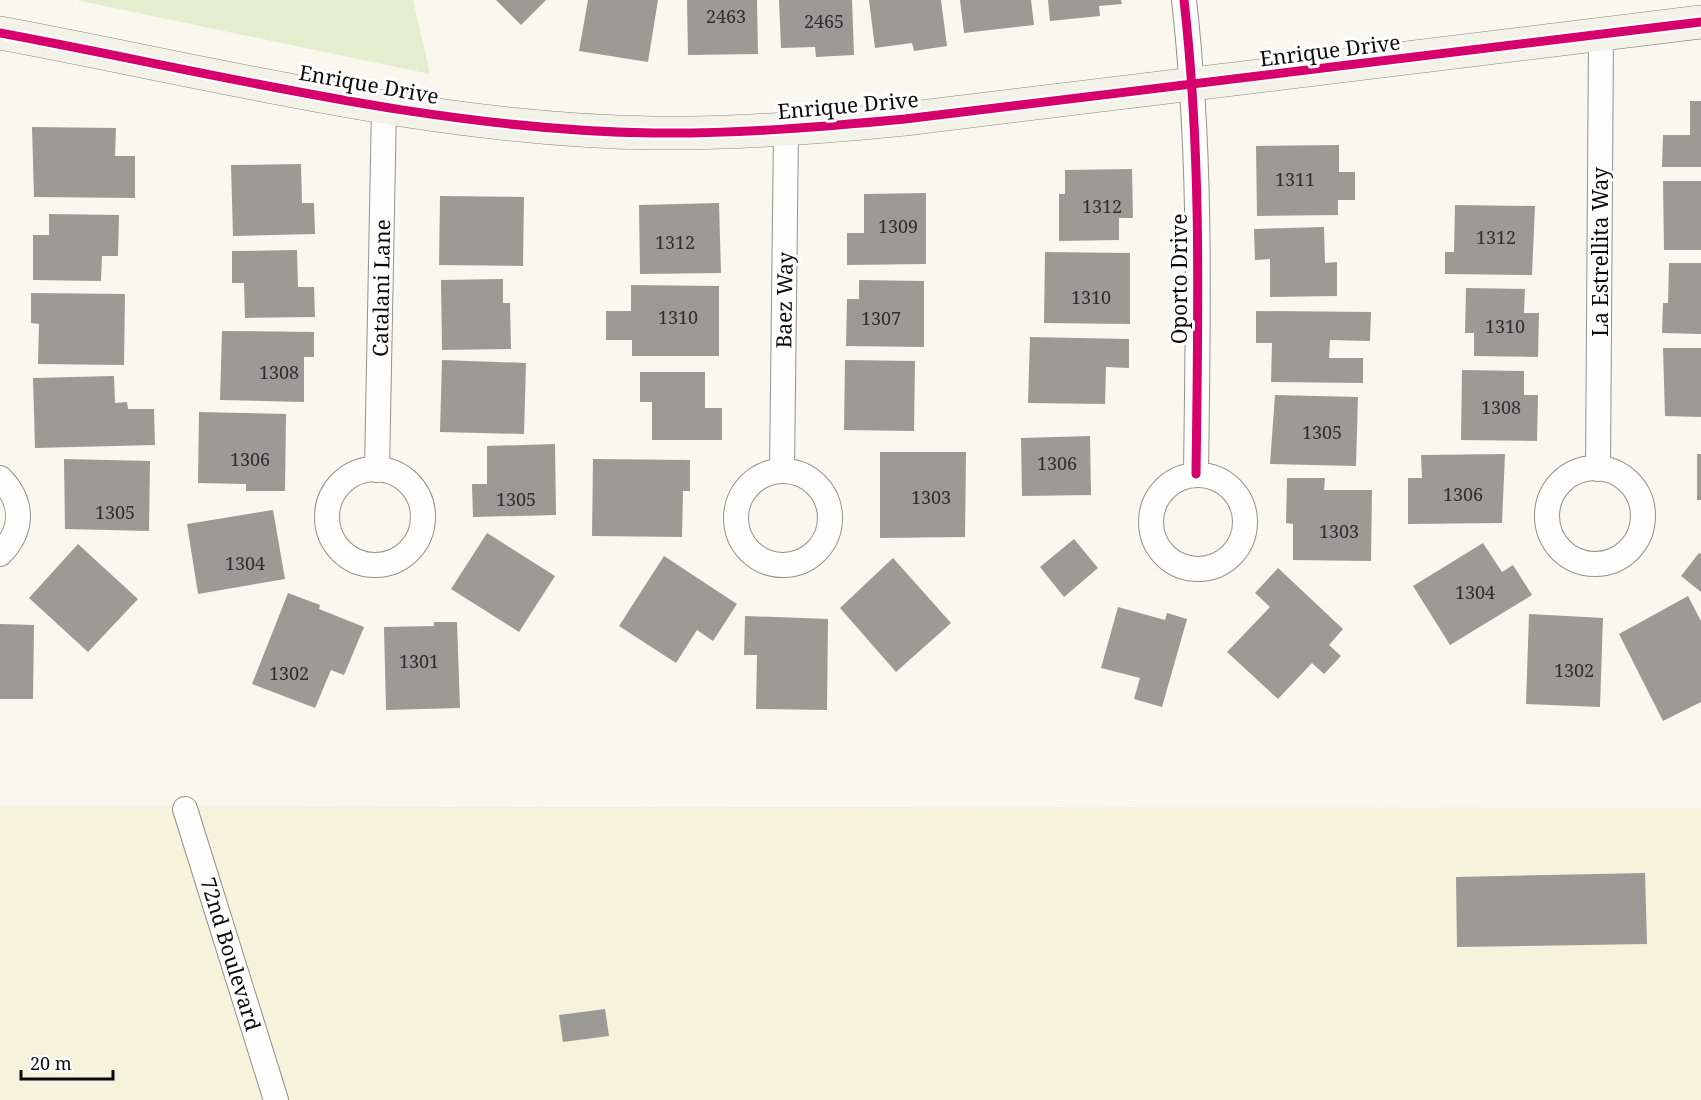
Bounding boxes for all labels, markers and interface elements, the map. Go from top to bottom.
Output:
house number: 2463 [706,4,746,28]
house number: 2465 [804,9,844,33]
street label: Enrique Drive [1258,27,1402,73]
street label: Enrique Drive [297,58,441,110]
street label: Enrique Drive [776,85,920,125]
house number: 1311 [1275,167,1315,191]
street label: La Estrellita Way [1586,167,1614,337]
house number: 1312 [1082,194,1122,218]
house number: 1309 [878,214,918,238]
street label: Oporto Drive [1165,214,1193,344]
street label: Catalani Lane [366,219,396,357]
house number: 1312 [1476,225,1516,249]
house number: 1312 [655,230,695,254]
street label: Baez Way [769,251,799,349]
house number: 1310 [1071,285,1111,309]
house number: 1310 [658,305,698,329]
house number: 1307 [861,306,901,330]
house number: 1310 [1485,314,1525,338]
house number: 1308 [259,360,299,384]
house number: 1308 [1481,395,1521,419]
house number: 1305 [1302,420,1342,444]
house number: 1306 [230,447,270,471]
house number: 1306 [1037,451,1077,475]
house number: 1306 [1443,482,1483,506]
house number: 1303 [911,485,951,509]
house number: 1305 [496,487,536,511]
house number: 1305 [95,500,135,524]
house number: 1303 [1319,519,1359,543]
house number: 1304 [225,551,265,575]
house number: 1304 [1455,580,1495,604]
house number: 1301 [399,649,439,673]
house number: 1302 [1554,658,1594,682]
house number: 1302 [269,661,309,685]
street label: 72nd Boulevard [194,874,268,1034]
scale bar [21,1043,112,1081]
text: 20 m [30,1051,72,1075]

